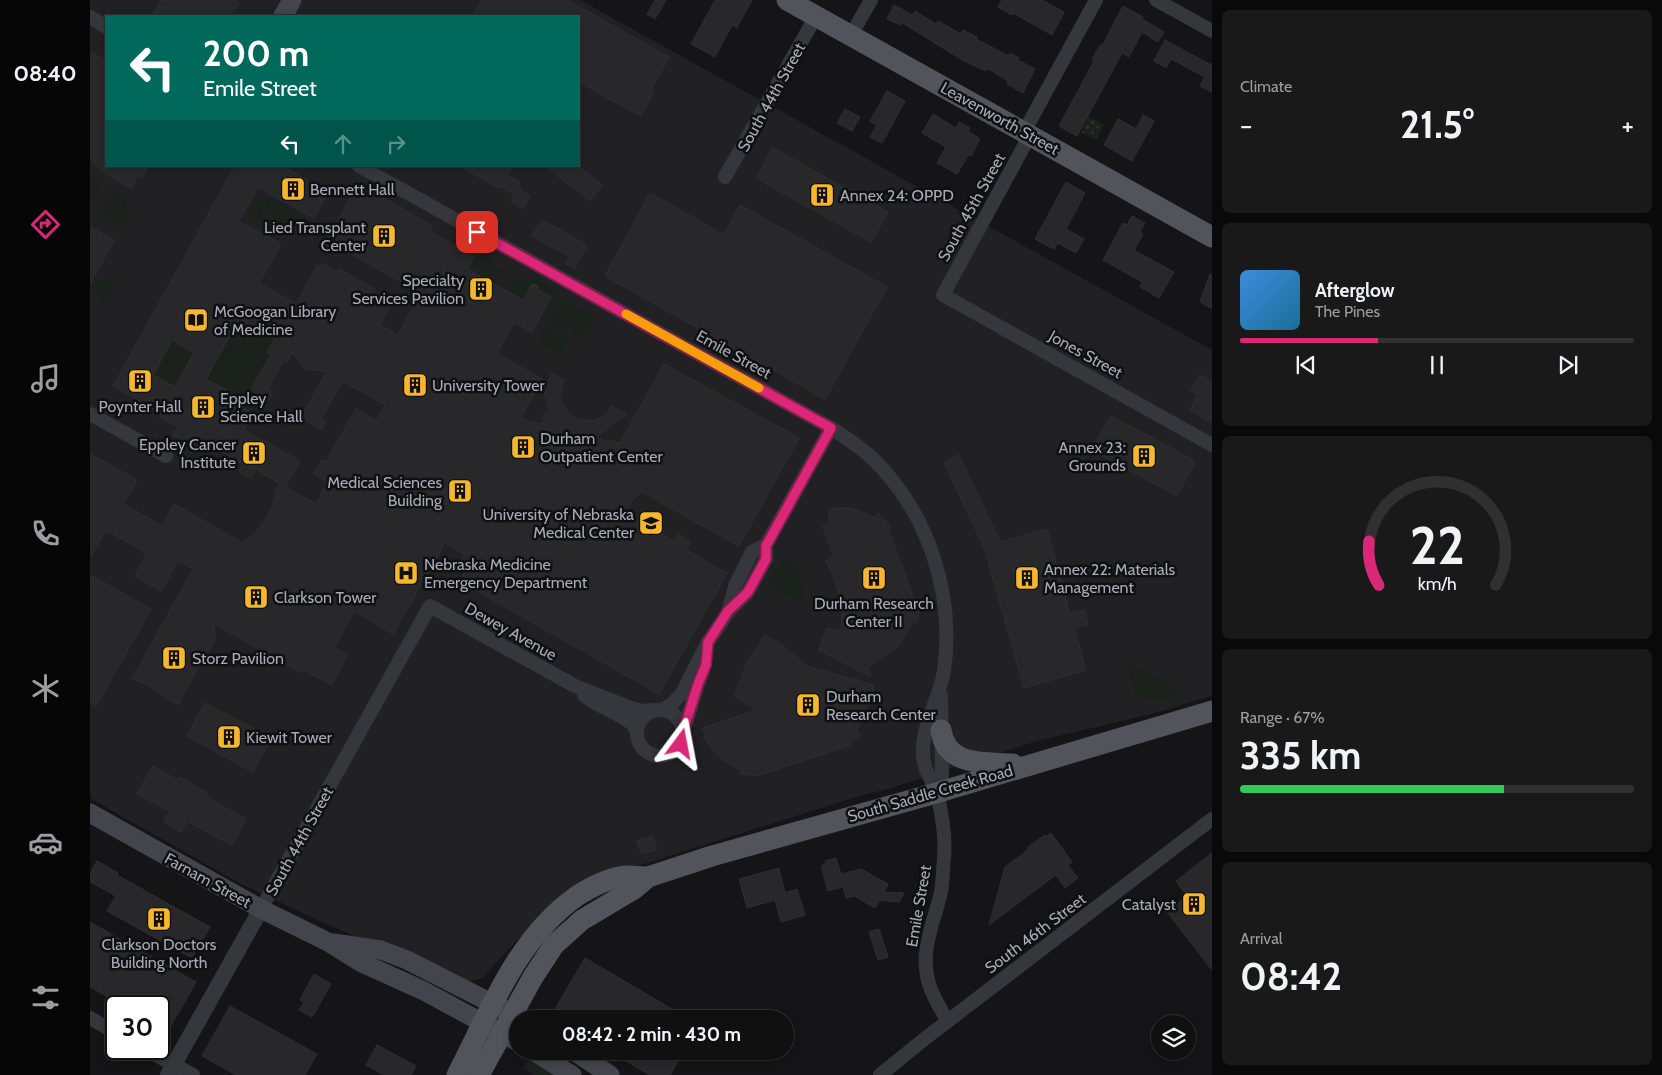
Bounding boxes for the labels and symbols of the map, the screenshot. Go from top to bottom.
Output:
street label: South 44th Street [734,39,809,155]
street label: Leavenworth Street [937,78,1063,159]
street label: South 45th Street [934,149,1009,265]
building icon: Bennett Hall [280,176,306,202]
place label: Bennett Hall [310,180,395,199]
building icon: Annex 24: OPPD [809,182,835,208]
place label: Annex 24: OPPD [840,186,954,205]
pin [456,211,498,253]
place label: Lied Transplant Center [264,218,367,255]
building icon: Lied Transplant Center [371,223,397,249]
place label: Specialty Services Pavilion [352,271,464,308]
building icon: Specialty Services Pavilion [468,276,494,302]
place label: McGoogan Library of Medicine [214,302,336,339]
library icon: McGoogan Library of Medicine [183,307,209,333]
street label: Emile Street [693,326,775,383]
street label: Jones Street [1045,326,1126,383]
building icon: Poynter Hall [127,368,153,394]
building icon: University Tower [402,372,428,398]
place label: University Tower [432,376,545,395]
place label: Eppley Science Hall [220,389,303,426]
building icon: Eppley Science Hall [190,394,216,420]
place label: Poynter Hall [98,397,182,416]
place label: Durham Outpatient Center [540,429,663,466]
building icon: Durham Outpatient Center [510,434,536,460]
place label: Eppley Cancer Institute [139,435,237,472]
place label: Annex 23: Grounds [1059,438,1126,475]
building icon: Eppley Cancer Institute [241,440,267,466]
building icon: Annex 23: Grounds [1131,443,1157,469]
place label: Medical Sciences Building [327,473,443,510]
building icon: Medical Sciences Building [447,478,473,504]
place label: University of Nebraska Medical Center [483,505,635,542]
school or university icon: University of Nebraska Medical Center [638,510,664,536]
place label: Nebraska Medicine Emergency Department [424,555,588,592]
hospital icon: Nebraska Medicine Emergency Department [393,560,419,586]
place label: Annex 22: Materials Management [1044,560,1176,597]
building icon: Durham Research Center II [861,565,887,591]
building icon: Annex 22: Materials Management [1014,565,1040,591]
building icon: Clarkson Tower [243,584,269,610]
place label: Clarkson Tower [274,588,377,607]
place label: Durham Research Center II [814,594,934,631]
street label: Dewey Avenue [462,598,560,664]
building icon: Storz Pavilion [161,645,187,671]
place label: Storz Pavilion [192,649,284,668]
place label: Durham Research Center [826,687,937,724]
building icon: Durham Research Center [795,692,821,718]
position arrow [654,717,706,769]
building icon: Kiewit Tower [216,724,242,750]
place label: Kiewit Tower [246,728,333,747]
street label: South Saddle Creek Road [845,761,1015,826]
street label: South 44th Street [262,783,337,899]
street label: Farnam Street [161,849,255,912]
street label: Emile Street [902,863,935,948]
street label: South 46th Street [981,889,1090,977]
building icon: Catalyst [1181,891,1207,917]
place label: Catalyst [1122,895,1177,914]
building icon: Clarkson Doctors Building North [146,906,172,932]
place label: Clarkson Doctors Building North [102,935,217,972]
speed limit sign: 30 [105,995,170,1060]

